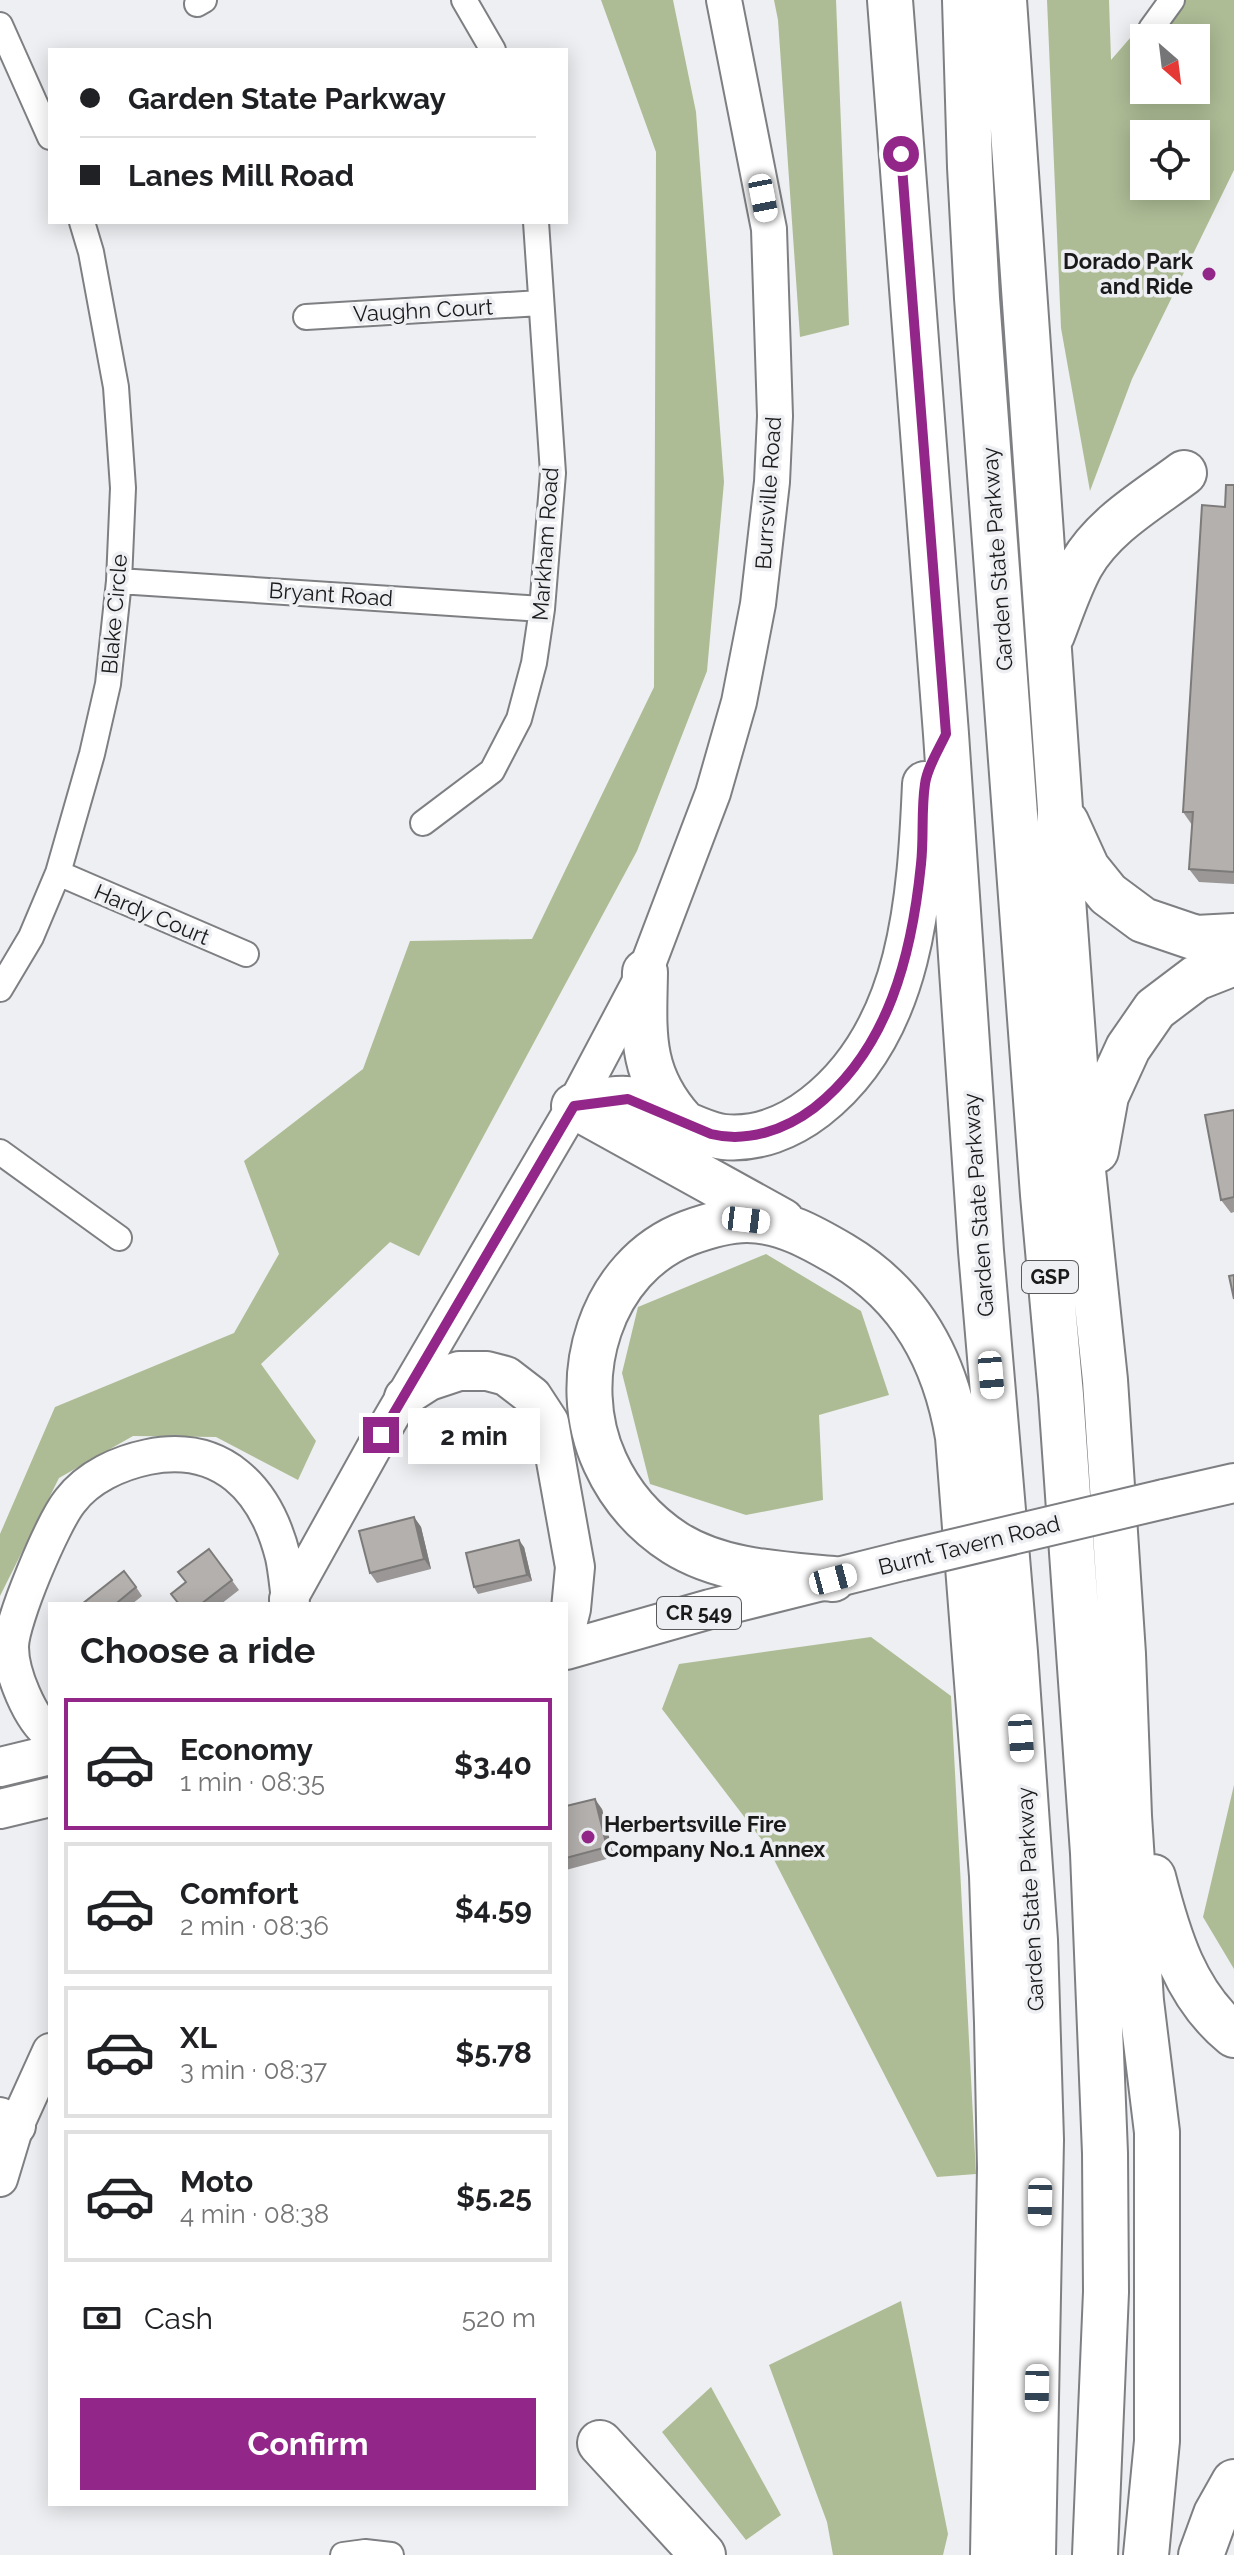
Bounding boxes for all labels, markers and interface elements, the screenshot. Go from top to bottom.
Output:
north arrow [1130,24,1210,104]
map controls [1130,24,1210,200]
text: Garden State Parkway [128,81,446,116]
button: locate [1130,120,1210,200]
route start [883,136,919,172]
text: Lanes Mill Road [128,158,354,193]
car [747,172,779,224]
place label: Dorado Park and Ride [1063,248,1194,299]
marker: Dorado Park and Ride [1200,265,1218,283]
street label: Vaughn Court [352,293,494,327]
street label: Burrsville Road [750,416,786,570]
street label: Garden State Parkway [976,446,1018,672]
street label: Markham Road [527,466,563,622]
street label: Blake Circle [96,553,132,675]
street label: Bryant Road [268,577,394,611]
street label: Hardy Court [91,878,214,950]
street label: Garden State Parkway [957,1092,999,1318]
car [721,1205,771,1235]
road number: GSP [1022,1261,1078,1293]
car [977,1350,1005,1400]
callout: 2 min [409,1407,541,1463]
route end [363,1417,399,1453]
text: 2 min [440,1421,508,1451]
street label: Burnt Tavern Road [875,1510,1063,1580]
car [807,1561,859,1597]
road number: CR 549 [657,1597,741,1629]
text: Choose a ride [80,1629,315,1671]
car [1007,1713,1035,1763]
icon: car [84,1728,156,1800]
text: Economy [180,1732,313,1767]
text: $3.40 [454,1747,532,1782]
text: 1 min · 08:35 [180,1767,325,1797]
street label: Garden State Parkway [1011,1786,1049,2012]
place label: Herbertsville Fire Company No.1 Annex [604,1811,826,1862]
marker: Herbertsville Fire Company No.1 Annex [579,1828,597,1846]
icon: car [84,1872,156,1944]
text: Comfort [180,1876,299,1911]
text: $4.59 [455,1891,532,1926]
text: 2 min · 08:36 [180,1911,329,1941]
icon: car [84,2016,156,2088]
text: XL [180,2020,217,2055]
text: $5.78 [455,2035,532,2070]
text: 3 min · 08:37 [180,2055,327,2085]
icon: car [84,2160,156,2232]
text: Moto [180,2164,253,2199]
car [1028,2178,1052,2226]
text: $5.25 [456,2179,532,2214]
text: 4 min · 08:38 [180,2199,329,2229]
icon: cash [80,2296,124,2340]
text: Cash [144,2301,213,2336]
text: 520 m [462,2303,536,2333]
car [1025,2364,1049,2412]
button: Confirm [80,2398,536,2490]

